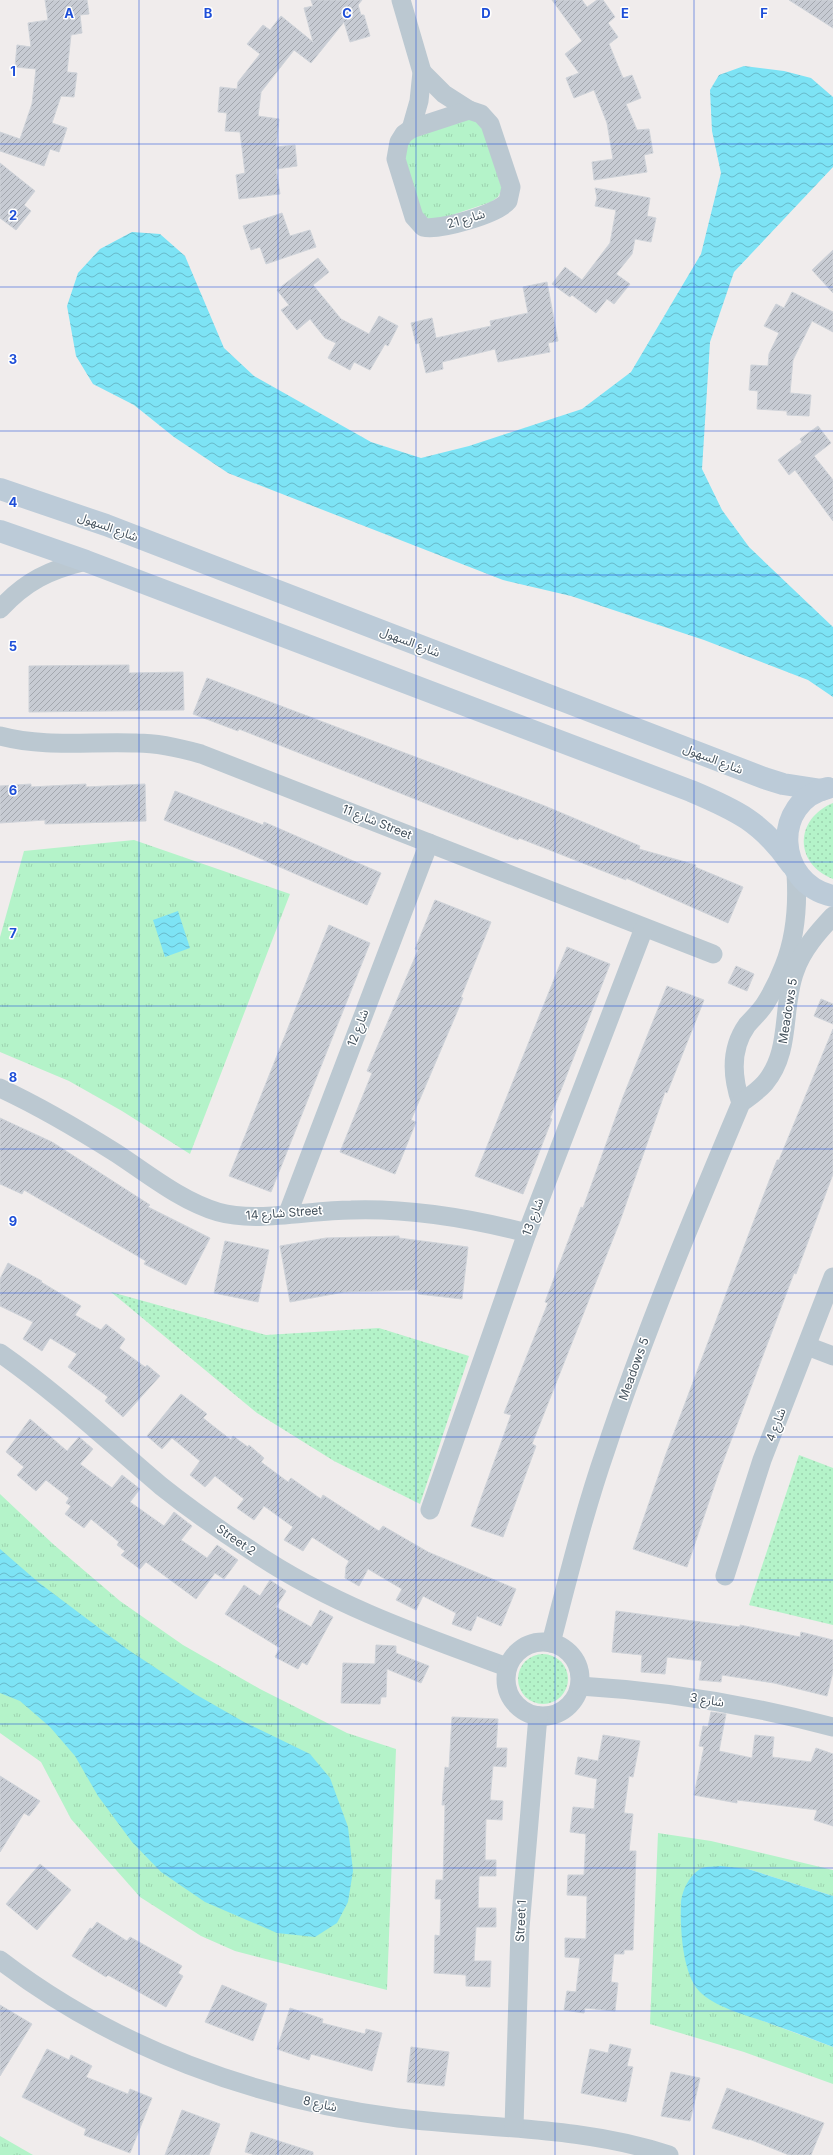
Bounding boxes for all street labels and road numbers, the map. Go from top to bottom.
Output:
street label: شارع 21 [445,206,487,233]
street label: شارع السهول [75,509,140,546]
street label: شارع السهول [377,623,442,662]
street label: شارع السهول [680,740,745,779]
street label: شارع 11 Street [339,801,414,844]
street label: Meadows 5 [775,977,800,1045]
street label: شارع 12 [344,1007,373,1049]
street label: شارع 13 [519,1196,548,1238]
street label: شارع 14 Street [245,1202,323,1225]
street label: Meadows 5 [615,1335,652,1402]
street label: شارع 4 [762,1406,791,1444]
street label: Street 2 [214,1521,259,1559]
street label: شارع 3 [689,1689,725,1712]
street label: Street 1 [512,1900,529,1942]
street label: شارع 8 [301,2093,338,2116]

